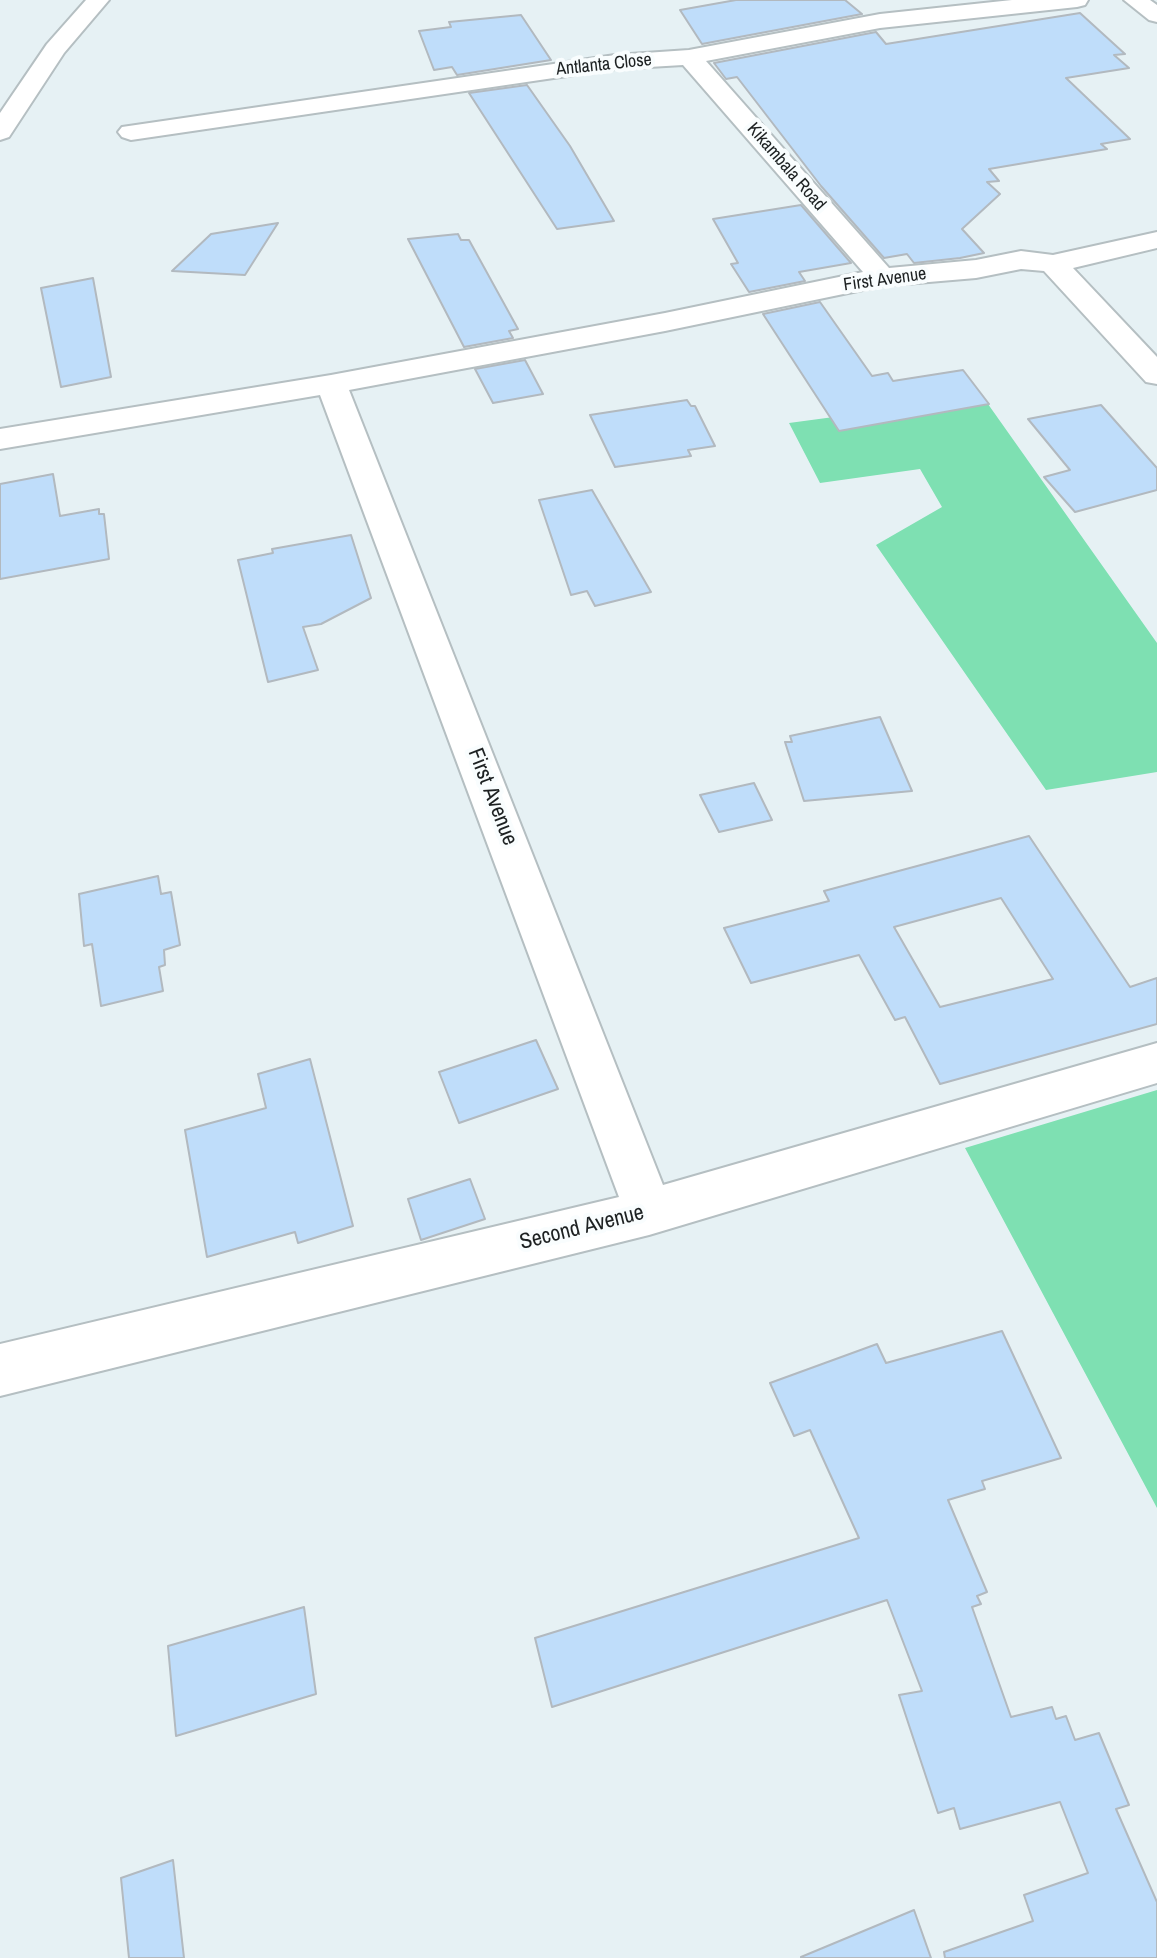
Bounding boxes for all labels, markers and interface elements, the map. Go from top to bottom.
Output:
street label: Antlanta Close [555,49,653,81]
street label: Kikambala Road [742,119,830,215]
street label: First Avenue [842,263,928,297]
street label: First Avenue [461,745,523,849]
street label: Second Avenue [517,1200,647,1256]

